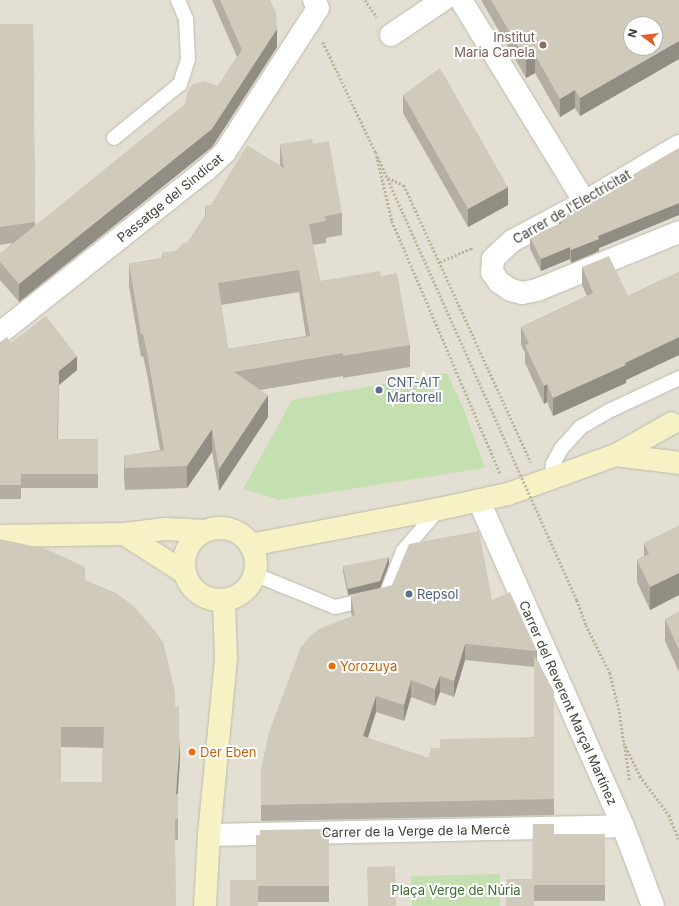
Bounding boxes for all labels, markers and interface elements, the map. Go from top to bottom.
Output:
north arrow [623,16,663,56]
text: N [625,27,640,39]
place label: Institut Maria Canela [454,30,535,61]
marker: Institut Maria Canela [538,40,548,50]
street label: Passatge del Sindicat [114,151,226,245]
street label: Carrer de l'Electricitat [510,167,634,247]
place label: CNT-AIT Martorell [387,375,442,406]
marker: CNT-AIT Martorell [374,385,384,395]
place label: Repsol [417,586,459,602]
marker: Repsol [404,589,414,599]
street label: Carrer del Reverent Marçal Martínez [516,598,620,808]
place label: Yorozuya [340,658,397,674]
marker: Yorozuya [327,661,337,671]
place label: Der Eben [200,744,257,760]
marker: Der Eben [187,747,197,757]
street label: Carrer de la Verge de la Mercè [322,822,510,840]
park label: Plaça Verge de Núria [391,882,521,898]

